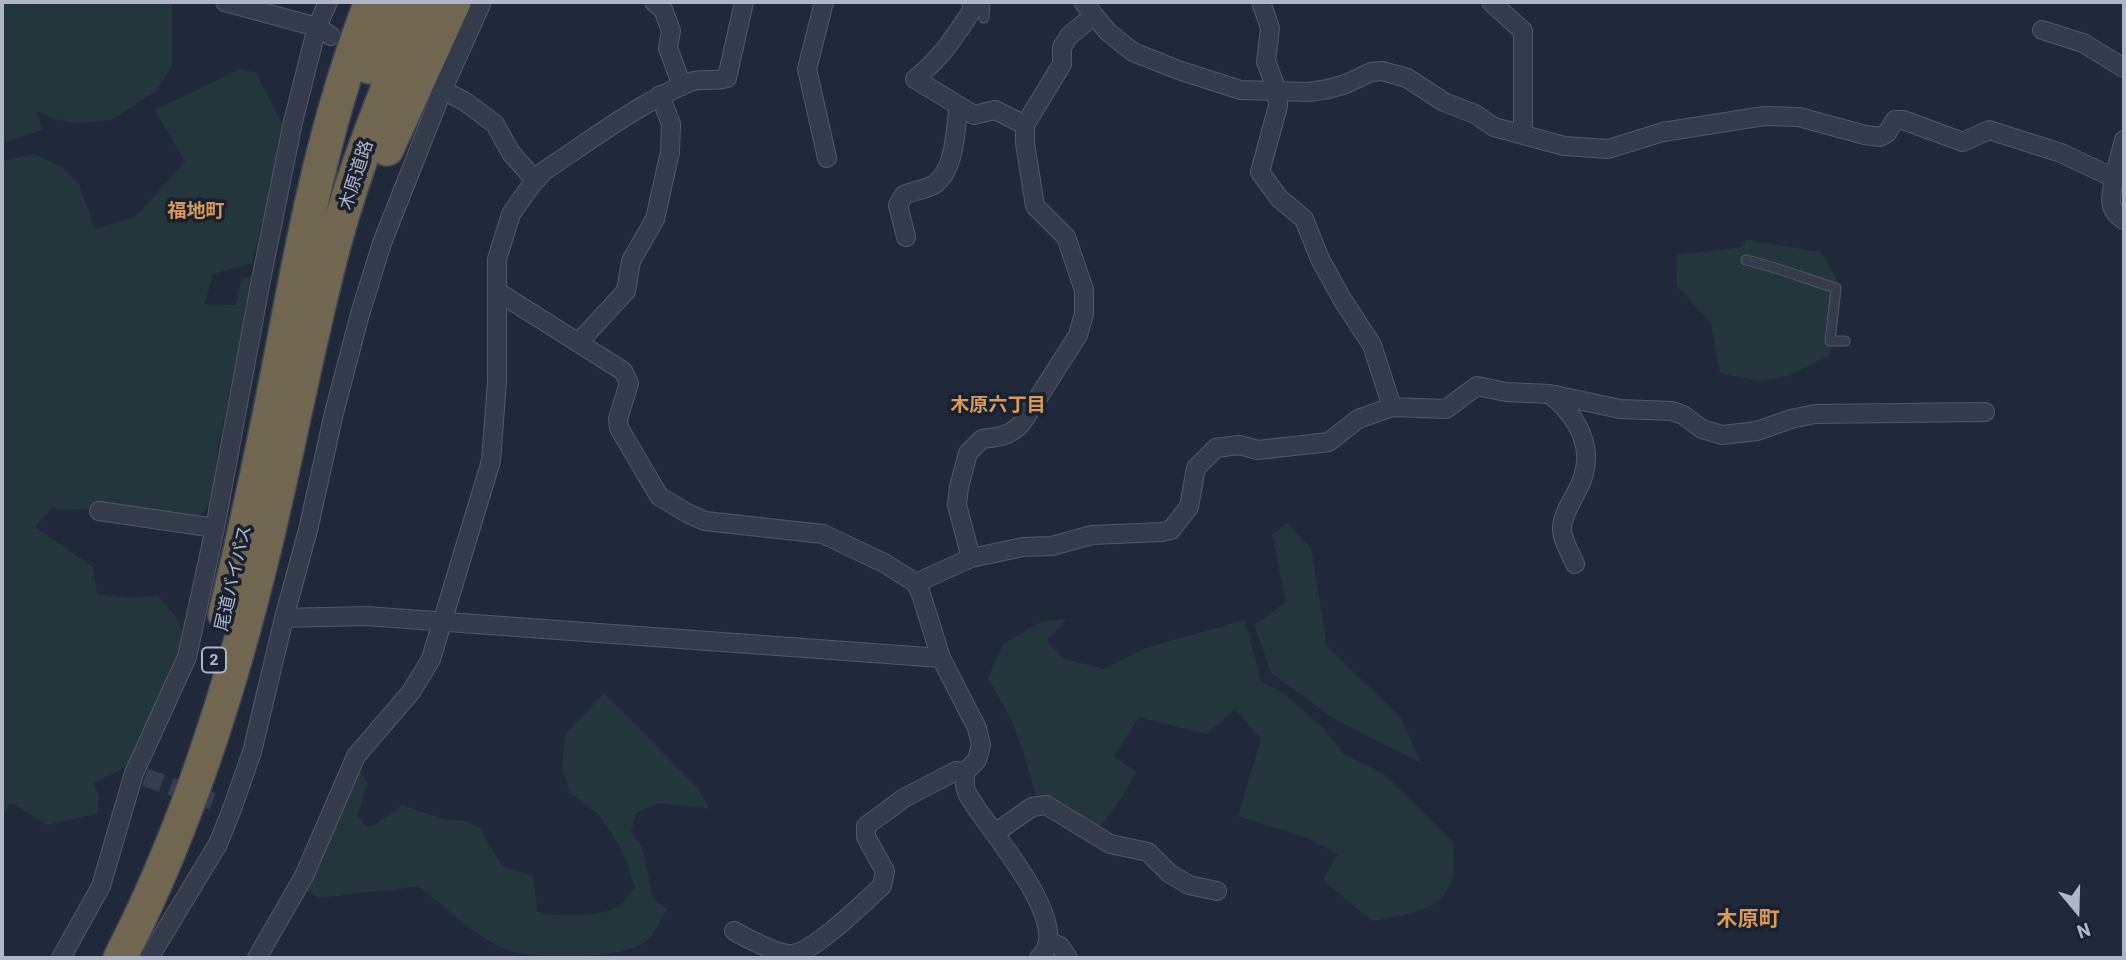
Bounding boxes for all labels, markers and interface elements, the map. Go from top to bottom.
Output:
street label: 木原道路 [335,137,377,213]
district label: 福地町 [168,200,224,222]
district label: 木原六丁目 [951,394,1045,416]
street label: 尾道バイパス [210,523,256,633]
road number: 2 [202,648,226,673]
north arrow [2042,876,2112,946]
district label: 木原町 [1717,906,1779,932]
text: N [2074,918,2094,944]

